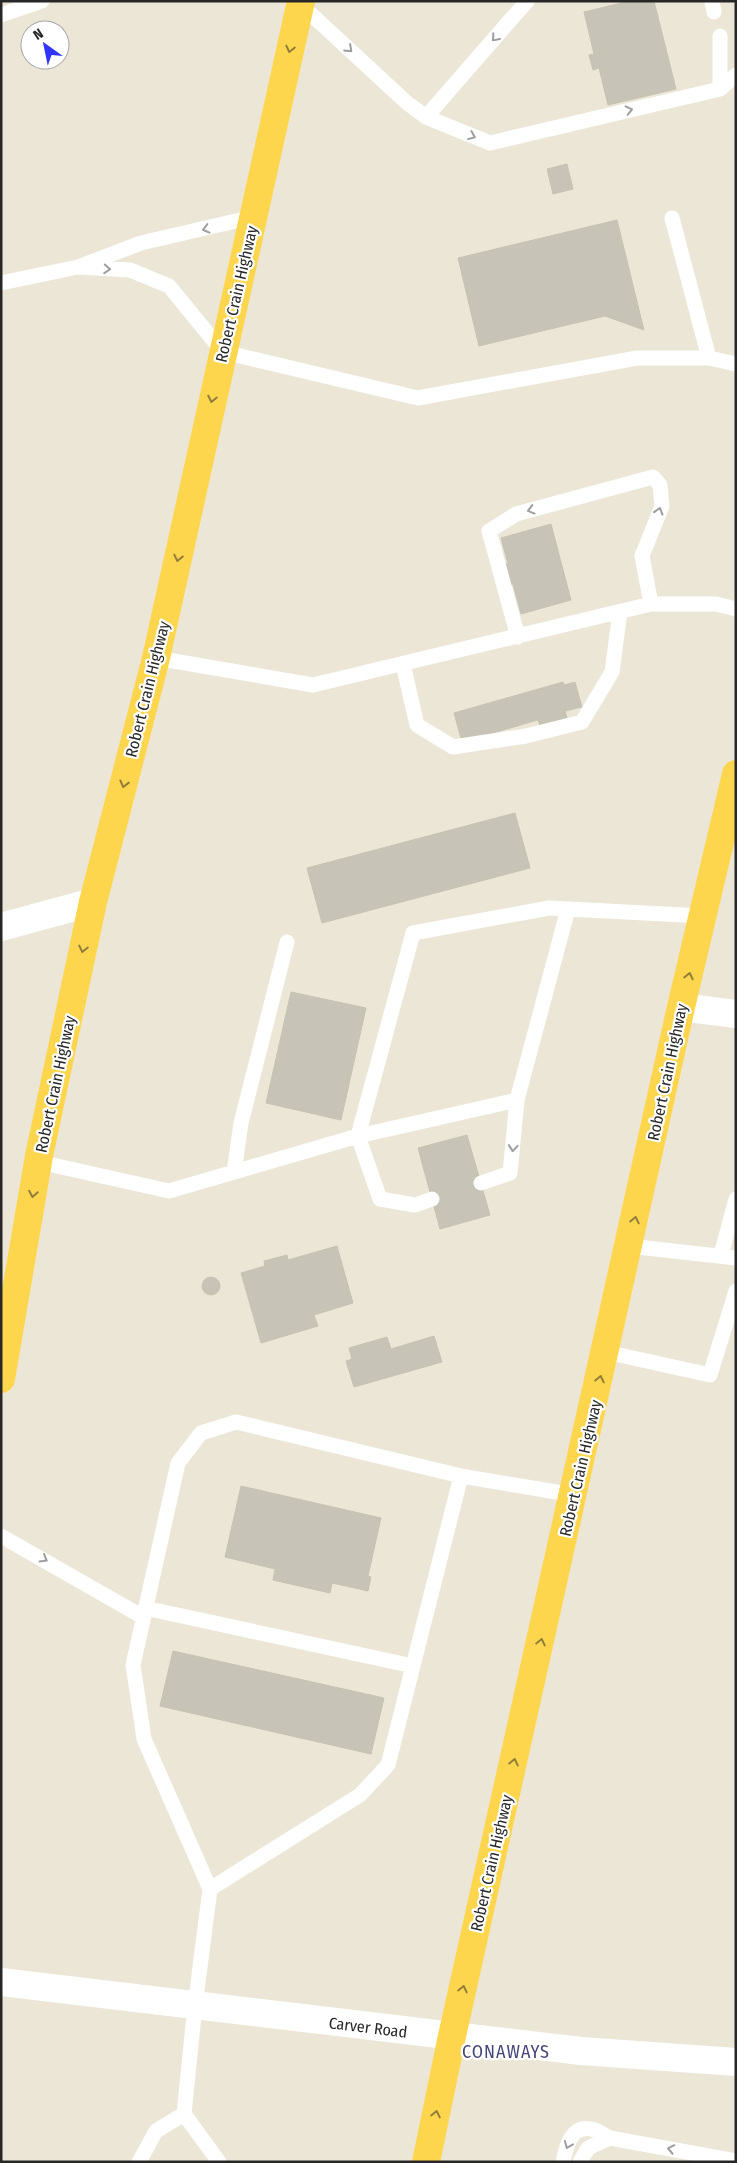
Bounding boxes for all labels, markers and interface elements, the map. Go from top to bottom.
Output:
north arrow [20,20,70,70]
text: N [30,25,46,44]
one-way arrow [493,32,501,41]
one-way arrow [343,43,352,52]
one-way arrow [285,44,296,53]
one-way arrow [624,105,633,116]
one-way arrow [467,129,476,140]
one-way arrow [201,223,210,234]
street label: Robert Crain Highway [212,223,262,364]
one-way arrow [103,263,111,274]
one-way arrow [207,395,218,404]
one-way arrow [528,504,536,514]
one-way arrow [654,507,664,515]
one-way arrow [173,554,183,562]
street label: Robert Crain Highway [121,618,174,759]
one-way arrow [119,780,129,788]
one-way arrow [79,945,89,954]
one-way arrow [683,972,693,981]
street label: Robert Crain Highway [644,1001,691,1142]
street label: Robert Crain Highway [32,1013,79,1154]
one-way arrow [507,1144,518,1152]
one-way arrow [28,1190,38,1198]
one-way arrow [629,1216,640,1225]
one-way arrow [594,1375,605,1384]
street label: Robert Crain Highway [556,1397,606,1538]
one-way arrow [38,1553,47,1563]
one-way arrow [535,1638,546,1647]
one-way arrow [508,1758,519,1766]
street label: Robert Crain Highway [467,1792,517,1933]
one-way arrow [457,1984,468,1993]
street label: Carver Road [328,2013,408,2042]
district label: CONAWAYS [462,2041,550,2063]
one-way arrow [431,2110,441,2118]
one-way arrow [564,2140,574,2149]
one-way arrow [666,2144,675,2154]

